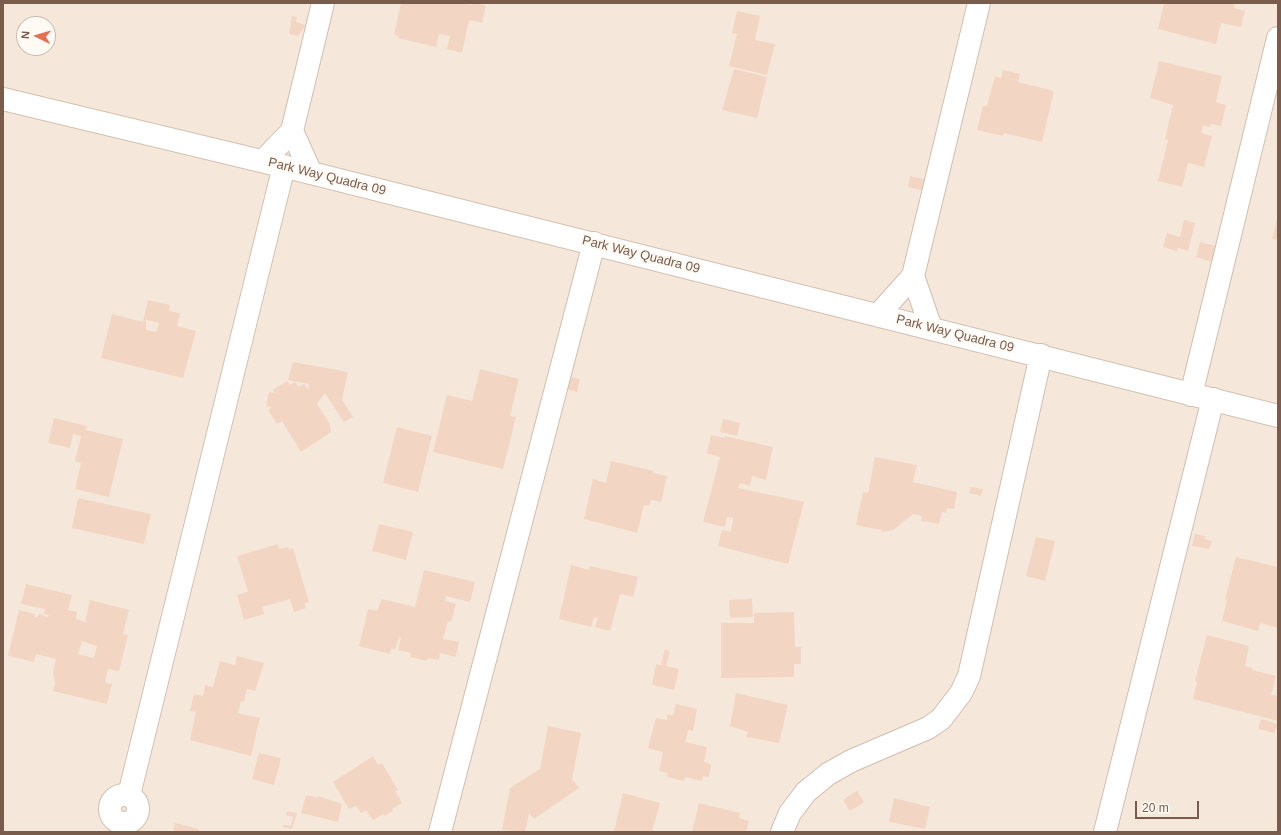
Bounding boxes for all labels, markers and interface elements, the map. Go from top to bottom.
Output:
north arrow [16,16,56,56]
text: N [19,31,31,40]
street label: Park Way Quadra 09 [266,155,388,199]
street label: Park Way Quadra 09 [580,233,702,277]
street label: Park Way Quadra 09 [894,312,1016,356]
scale bar [1137,793,1201,819]
text: 20 m [1142,801,1169,815]

